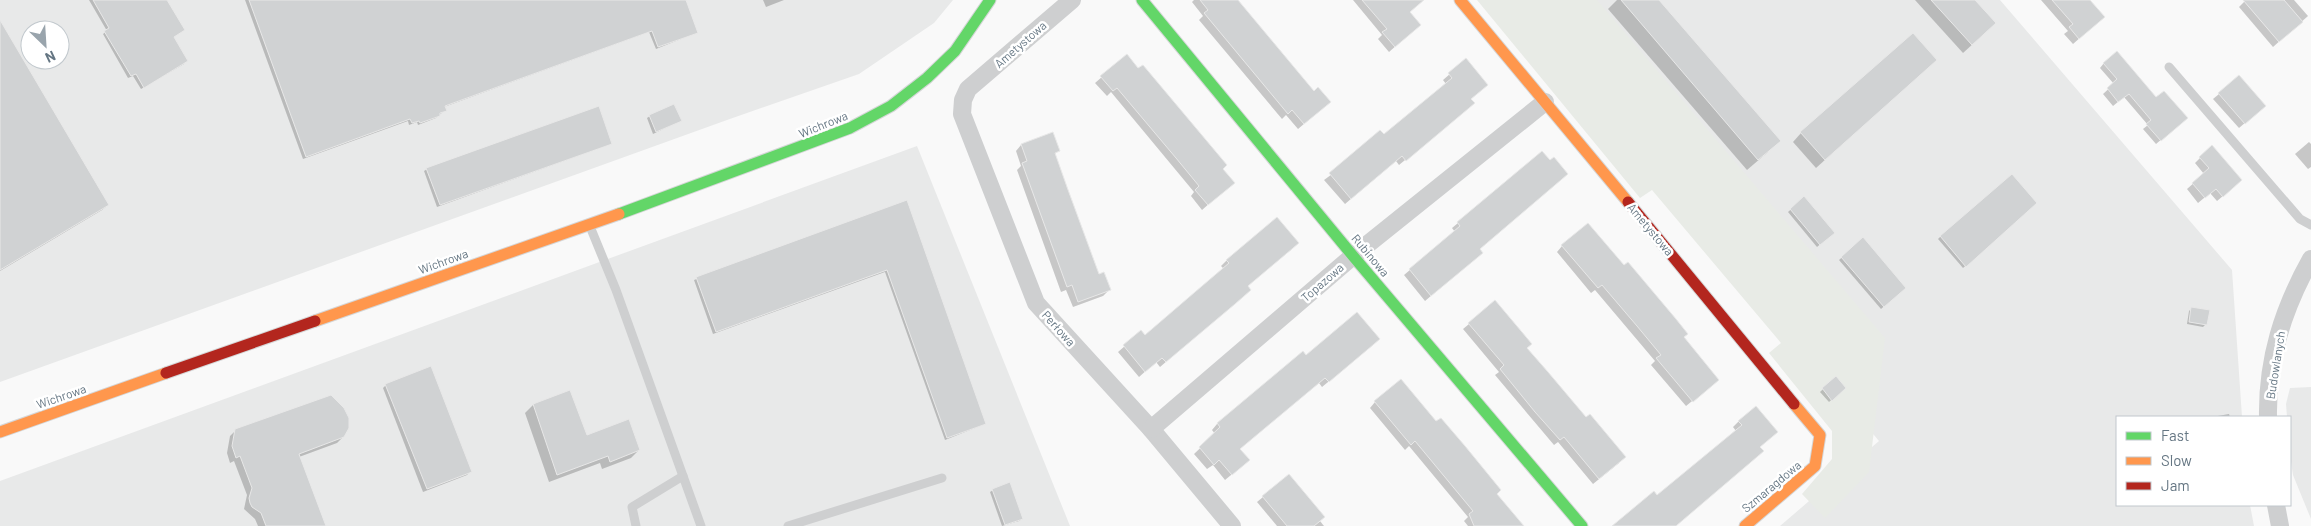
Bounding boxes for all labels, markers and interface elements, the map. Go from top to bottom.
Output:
street label: Ametystowa [991,18,1049,70]
north arrow [20,20,70,70]
text: N [43,48,59,67]
street label: Wichrowa [796,108,850,140]
street label: Ametystowa [1625,200,1677,258]
street label: Rubinowa [1349,231,1393,279]
street label: Wichrowa [416,246,470,276]
street label: Topazowa [1298,260,1346,304]
street label: Perłowa [1040,307,1078,349]
street label: Budowlanych [2263,330,2287,400]
street label: Wichrowa [34,381,88,411]
legend [2116,416,2291,506]
text: Fast [2161,426,2189,444]
text: Slow [2161,451,2192,469]
street label: Szmaragdowa [1739,457,1803,515]
text: Jam [2161,476,2190,494]

